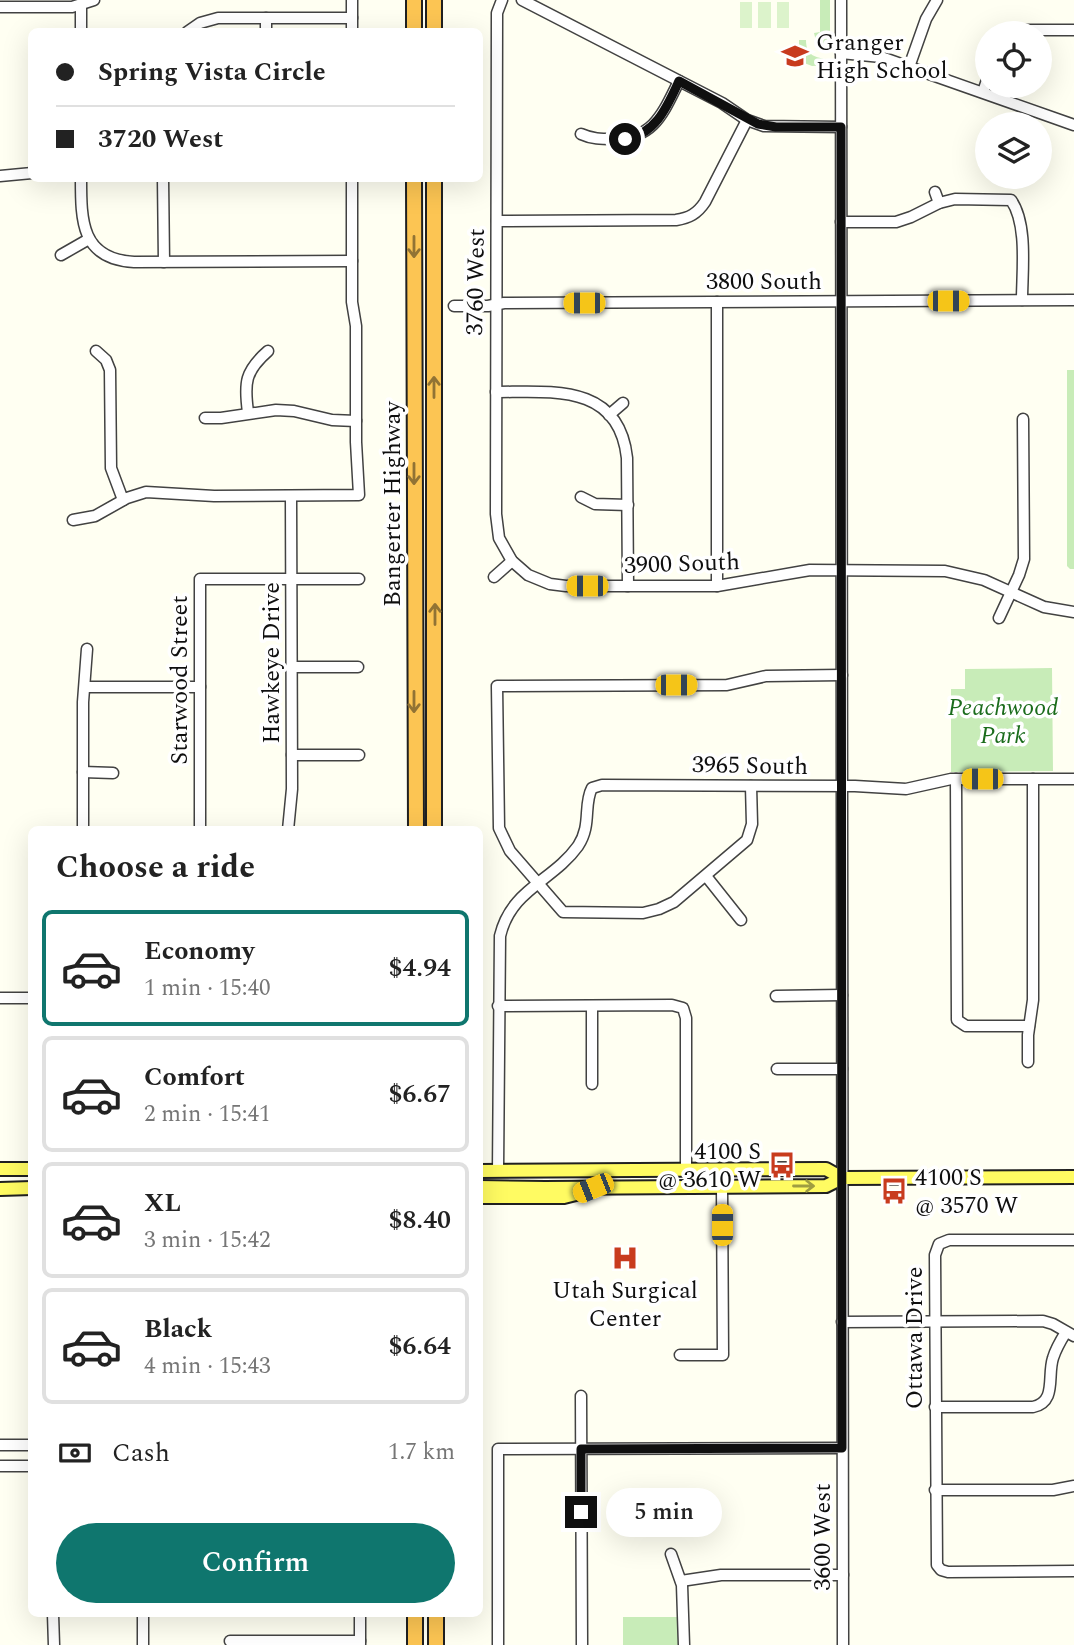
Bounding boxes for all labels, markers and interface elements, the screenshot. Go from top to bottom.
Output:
map controls [975,21,1052,189]
button: locate [975,21,1052,98]
place label: Granger High School [816,25,948,89]
school or university icon: Granger High School [780,41,810,71]
text: Spring Vista Circle [98,52,326,92]
button: layers [975,112,1052,189]
text: 3720 West [98,119,223,159]
route start [609,123,641,155]
street label: 3760 West [457,228,495,336]
one-way arrow [407,235,421,258]
street label: 3800 South [706,264,822,300]
car [928,291,970,312]
car [564,293,606,314]
one-way arrow [427,376,441,399]
street label: Bangerter Highway [375,400,411,607]
one-way arrow [407,462,421,485]
street label: 3900 South [623,544,741,584]
car [567,576,609,597]
street label: Hawkeye Drive [254,582,290,744]
street label: Starwood Street [162,595,198,765]
one-way arrow [428,603,442,626]
car [656,675,698,696]
one-way arrow [408,690,421,713]
park label: Peachwood Park [948,690,1058,754]
street label: 3965 South [692,747,808,785]
car [962,769,1004,790]
text: Choose a ride [56,843,255,892]
text: Economy [144,931,254,971]
icon: car [60,937,123,1000]
text: $4.94 [388,948,451,988]
text: 1 min · 15:40 [144,971,271,1006]
text: Comfort [144,1057,245,1097]
icon: car [60,1063,123,1126]
text: $6.67 [388,1074,451,1114]
text: 2 min · 15:41 [144,1097,271,1132]
place label: 4100 S @ 3610 W [658,1134,761,1198]
bus stop icon: 4100 S @ 3610 W [767,1150,797,1180]
place label: 4100 S @ 3570 W [915,1160,1019,1224]
car [570,1170,617,1206]
bus stop icon: 4100 S @ 3570 W [879,1176,909,1206]
one-way arrow [792,1179,815,1193]
text: XL [144,1183,181,1223]
icon: car [60,1189,123,1252]
text: $8.40 [388,1200,451,1240]
car [712,1204,733,1246]
text: 3 min · 15:42 [144,1223,271,1258]
hospital icon: Utah Surgical Center [610,1243,640,1273]
street label: Ottawa Drive [897,1267,933,1409]
place label: Utah Surgical Center [552,1273,698,1337]
text: Black [144,1309,212,1349]
icon: car [60,1315,123,1378]
text: $6.64 [388,1326,451,1366]
text: 4 min · 15:43 [144,1349,271,1384]
text: Cash [112,1433,170,1473]
icon: cash [56,1434,94,1472]
text: 1.7 km [388,1435,455,1470]
street label: 3600 West [805,1483,841,1591]
callout: 5 min [606,1488,721,1536]
text: 5 min [634,1495,694,1530]
route end [565,1496,597,1528]
button: Confirm [56,1523,455,1603]

